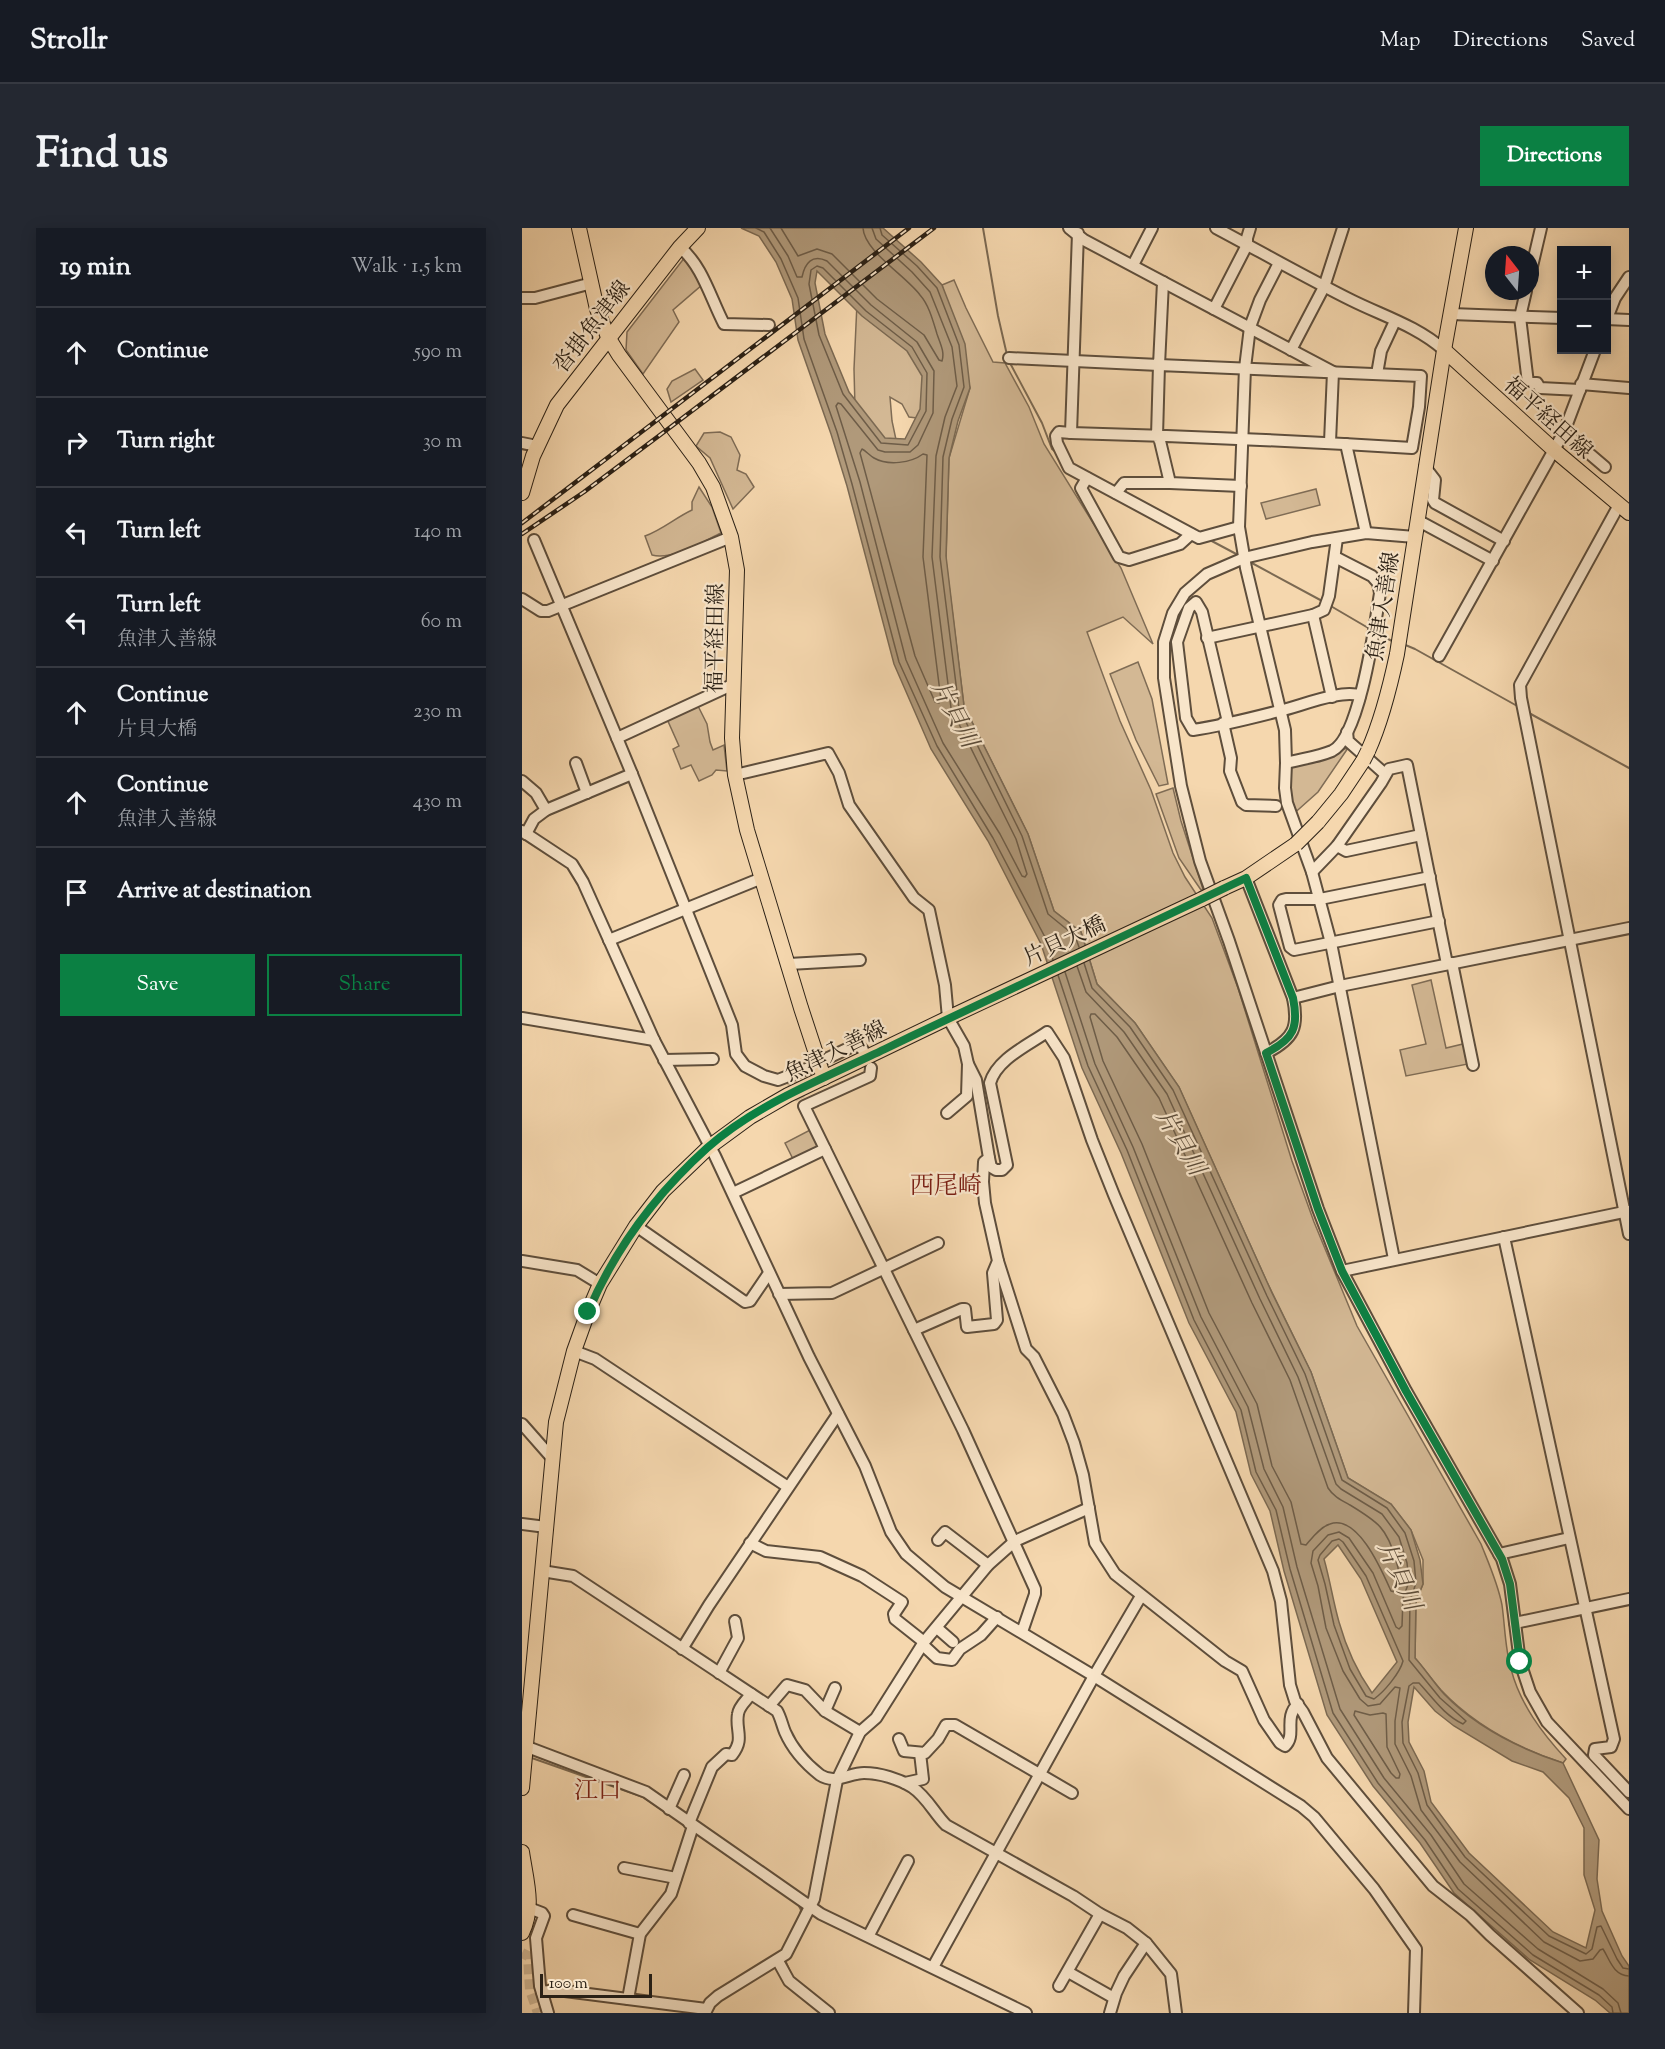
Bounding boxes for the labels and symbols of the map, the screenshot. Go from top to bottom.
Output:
north arrow [1485,246,1539,300]
street label: 沓掛魚津線 [547,275,640,381]
street label: 福平経田線 [1495,371,1599,468]
street label: 魚津入善線 [1361,550,1409,663]
street label: 福平経田線 [700,583,734,693]
water label: 片貝川 [921,675,987,757]
street label: 片貝大橋 [1019,910,1112,976]
street label: 魚津入善線 [780,1014,893,1091]
water label: 片貝川 [1146,1103,1214,1185]
district label: 西尾崎 [910,1170,982,1204]
route end [574,1298,600,1324]
water label: 片貝川 [1368,1537,1430,1619]
route start [1506,1648,1532,1674]
district label: 江口 [574,1775,622,1809]
scale bar [540,1971,652,1998]

